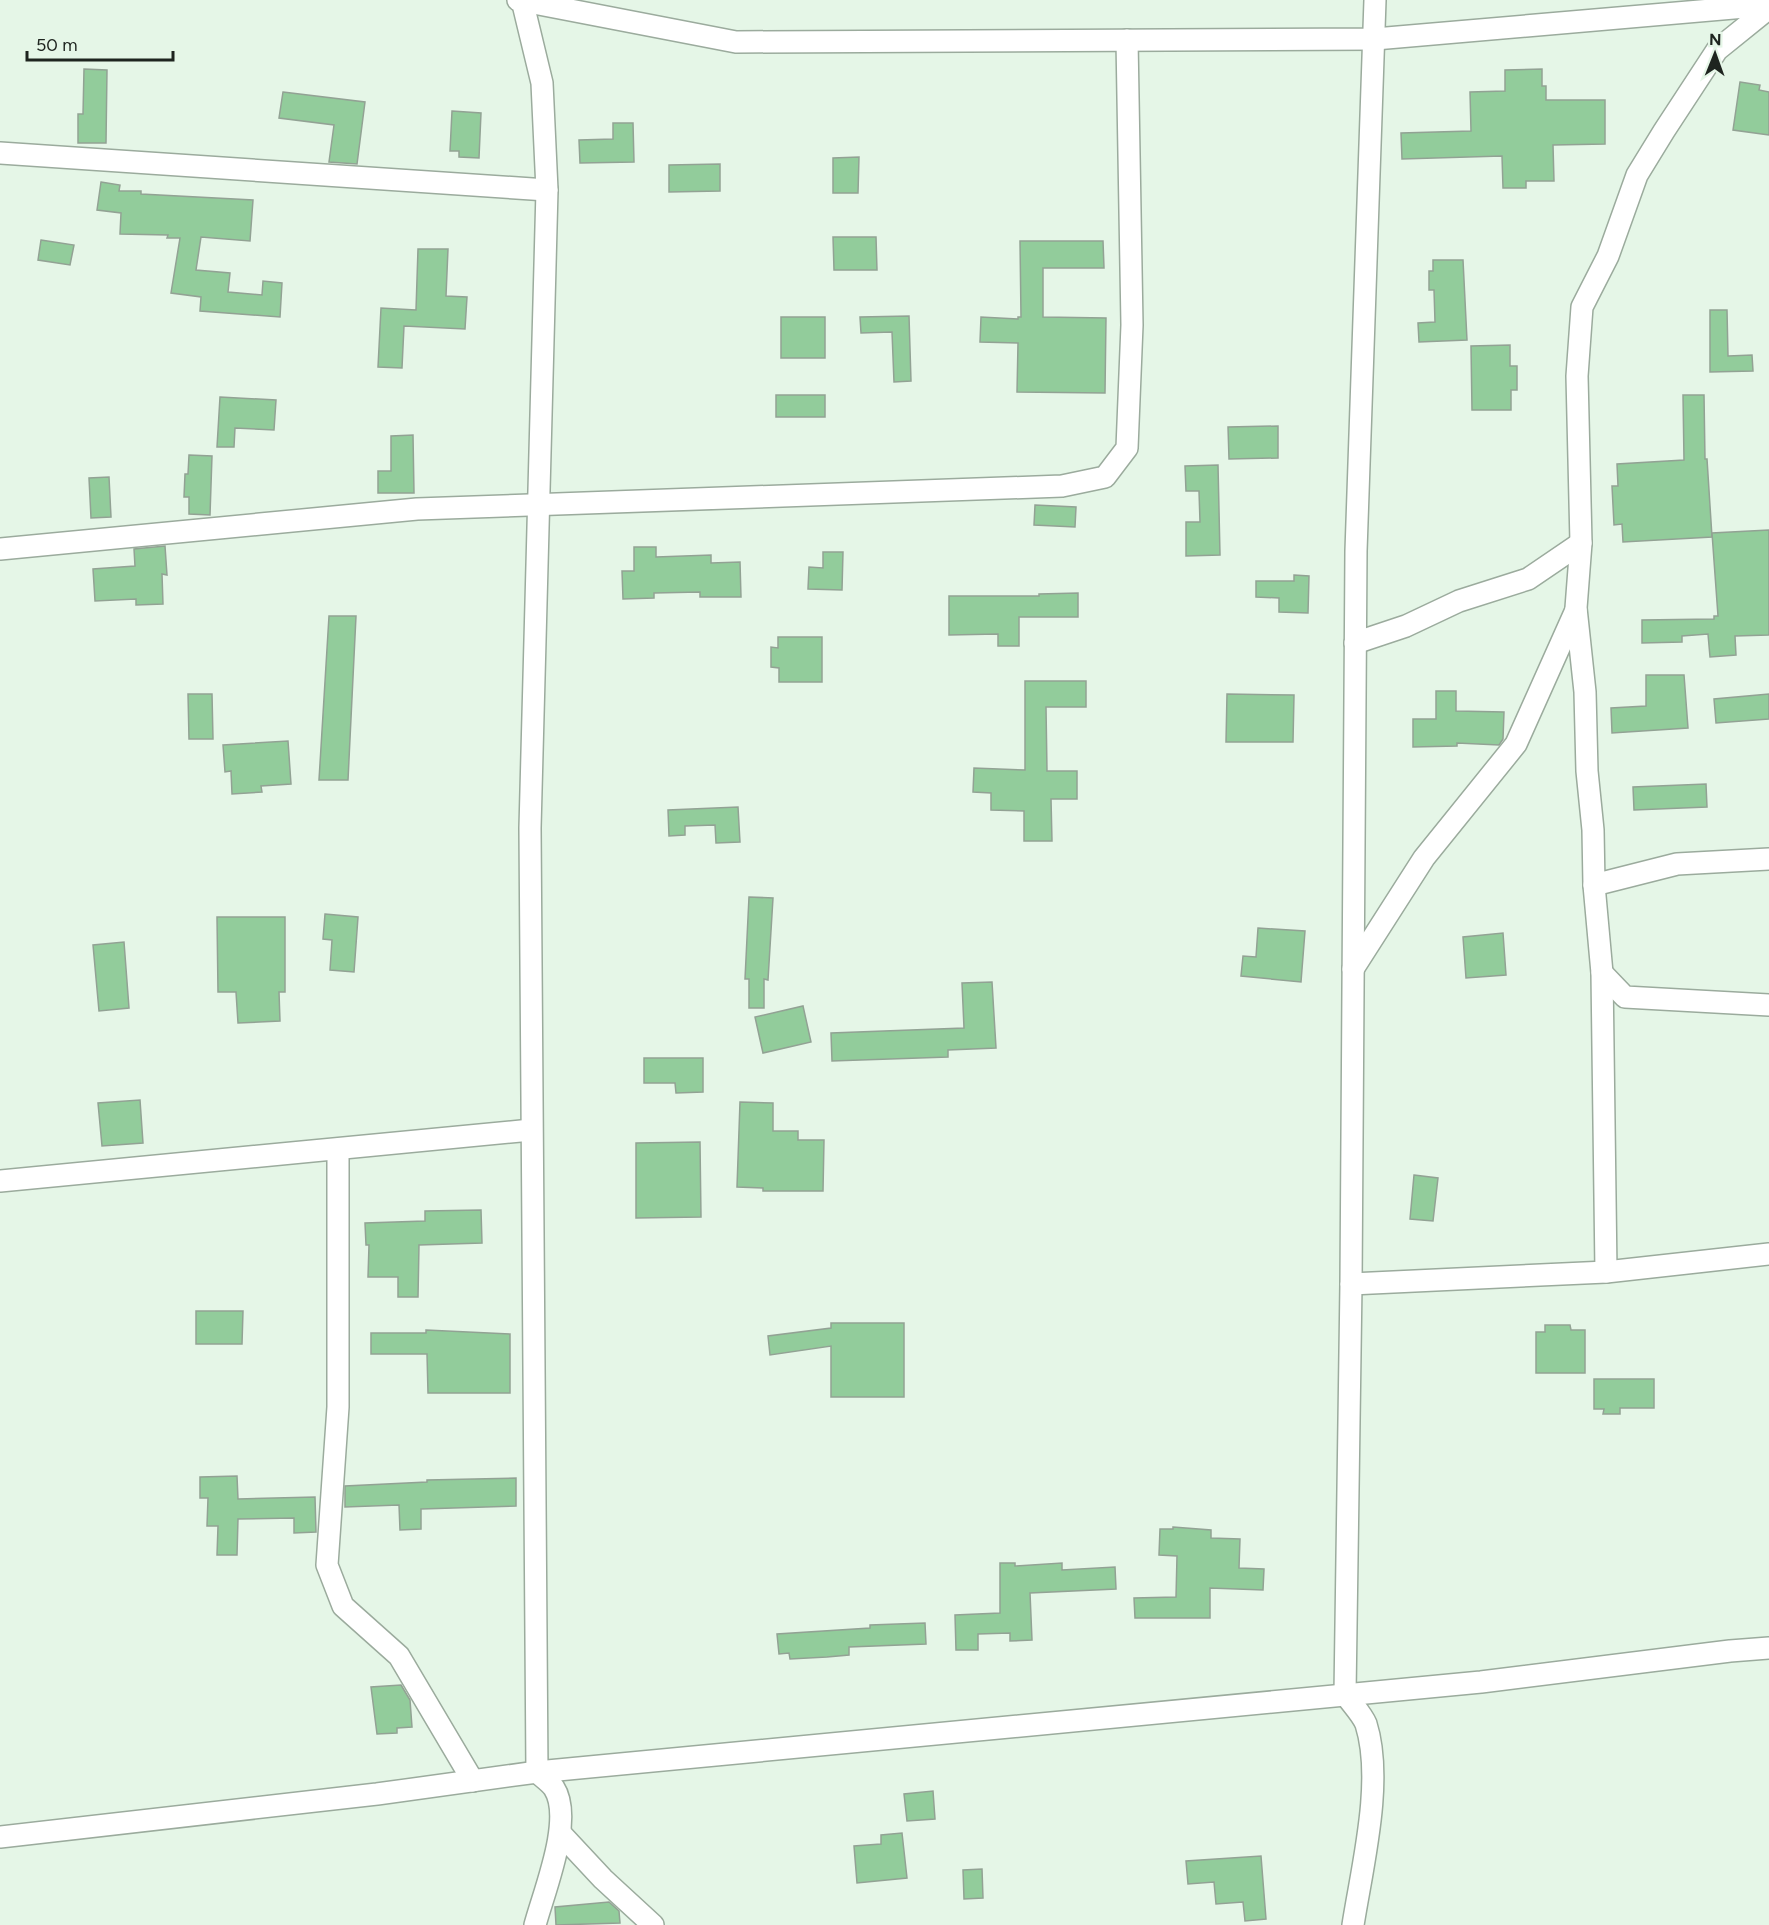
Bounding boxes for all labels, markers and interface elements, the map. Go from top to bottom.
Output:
scale bar [27,24,172,62]
north arrow [1685,24,1745,84]
text: N [1709,30,1722,49]
text: 50 m [36,34,78,56]

